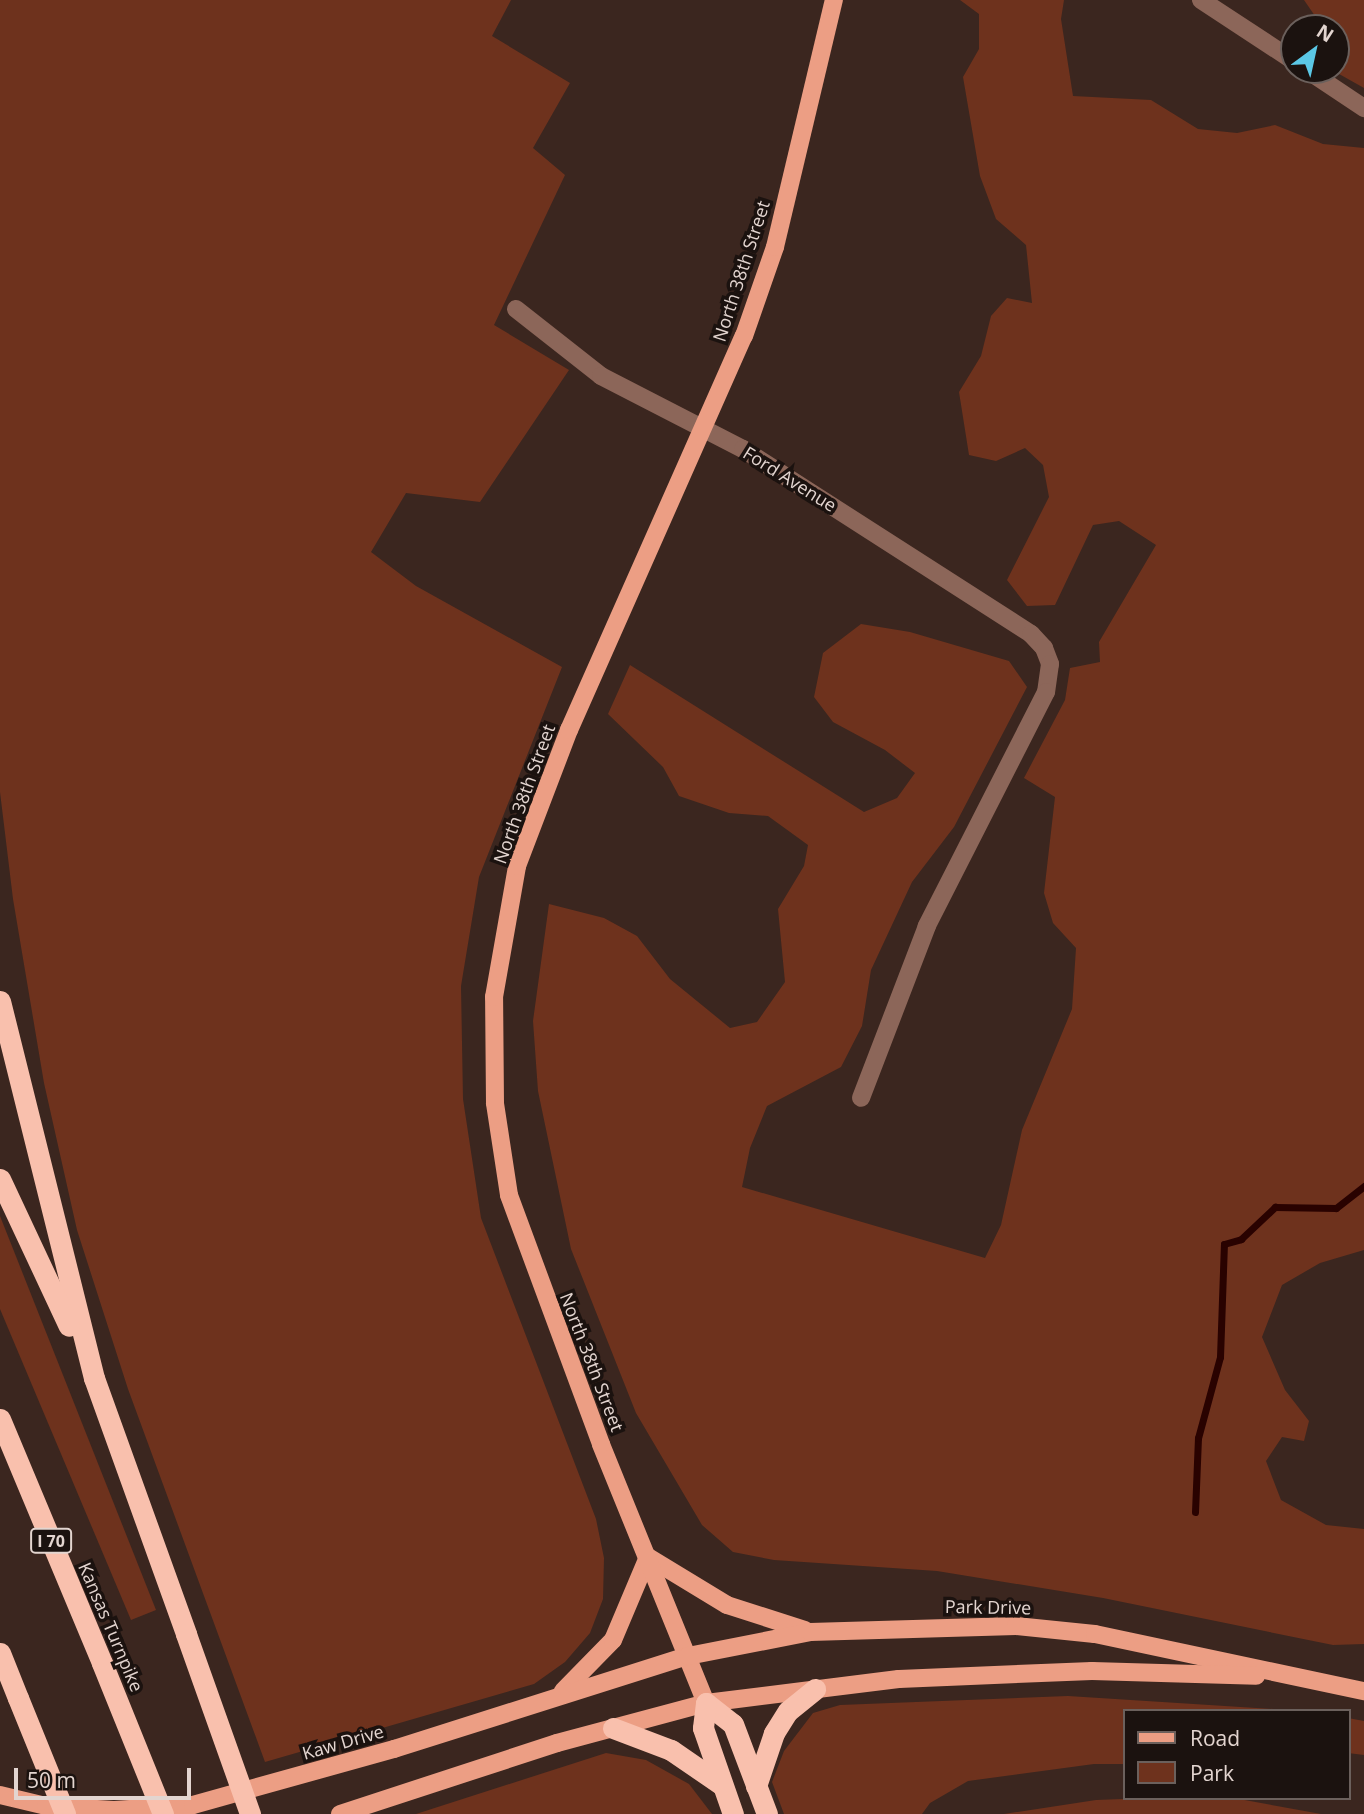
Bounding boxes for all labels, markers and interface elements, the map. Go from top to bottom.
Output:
north arrow [1280,14,1350,84]
text: N [1312,18,1339,48]
street label: North 38th Street [708,198,774,344]
street label: Ford Avenue [739,442,841,516]
street label: North 38th Street [489,721,559,867]
street label: North 38th Street [556,1290,628,1434]
road number: I 70 [30,1528,72,1554]
street label: Kansas Turnpike [74,1559,148,1695]
street label: Park Drive [945,1595,1031,1619]
legend [1122,1709,1350,1800]
street label: Kaw Drive [300,1720,386,1764]
text: Road [1190,1724,1240,1752]
scale bar [18,1755,194,1799]
text: Park [1190,1759,1234,1787]
text: 50 m [27,1766,76,1794]

